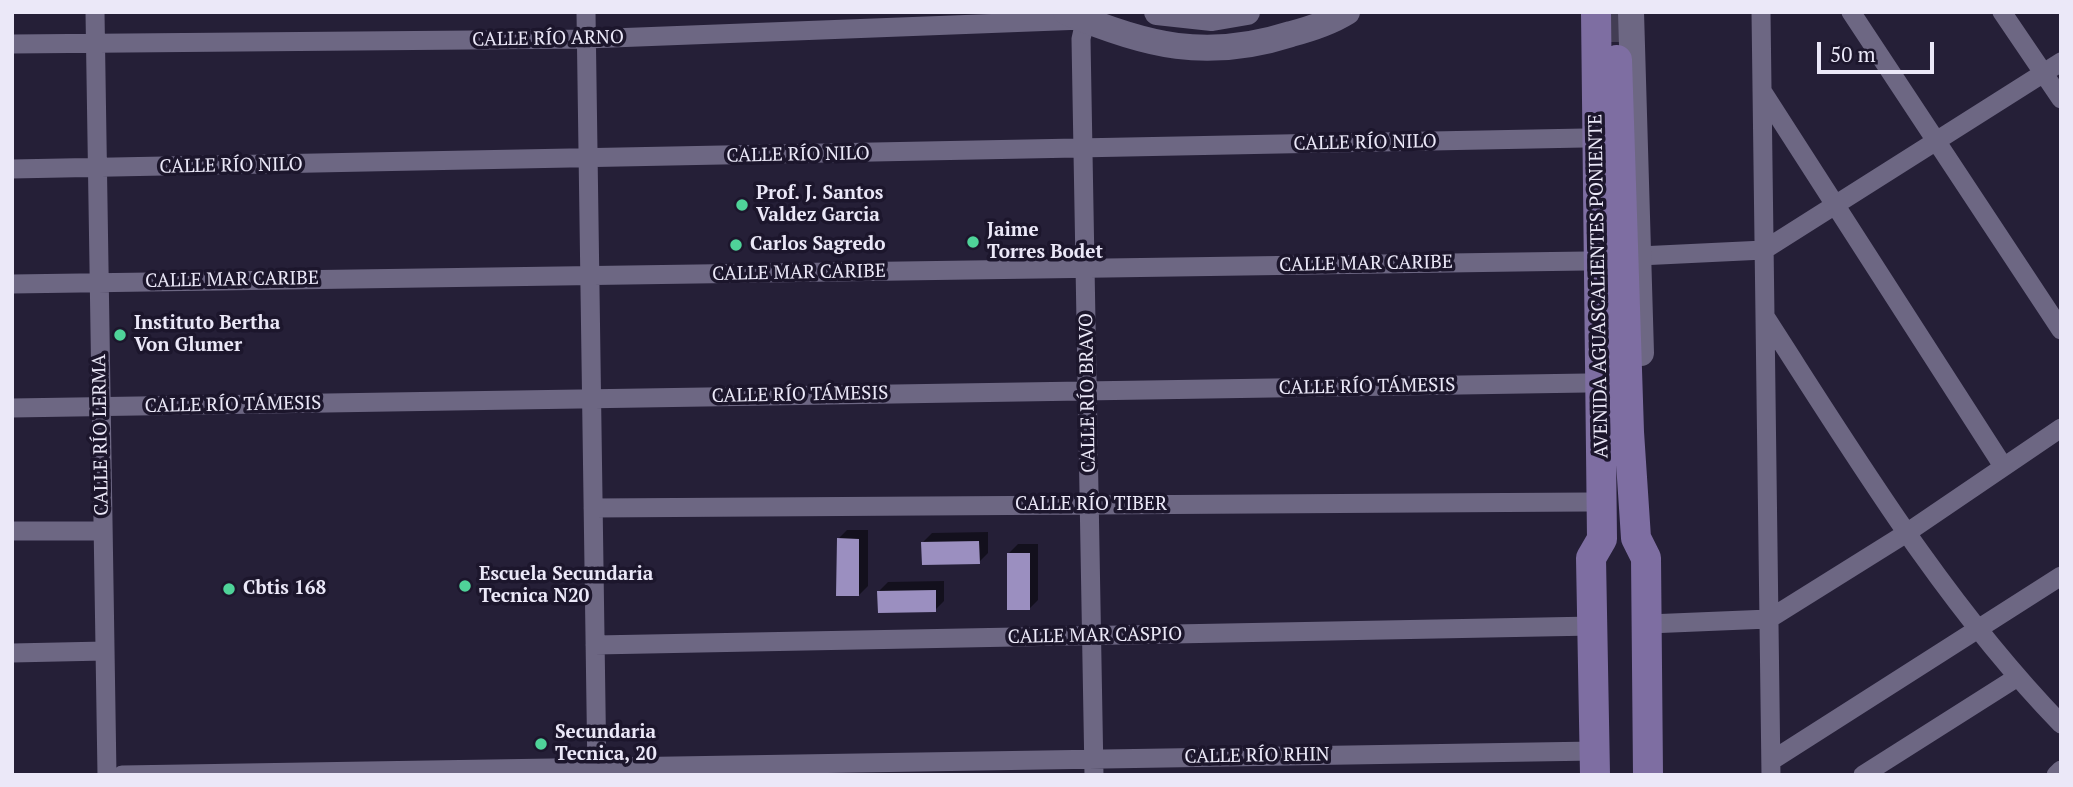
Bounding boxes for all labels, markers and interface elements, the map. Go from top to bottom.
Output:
street label: CALLE RÍO ARNO [472,26,624,52]
scale bar [1821,28,1938,72]
text: 50 m [1830,40,1876,68]
street label: AVENIDA AGUASCALIENTES PONIENTE [1585,114,1613,458]
street label: CALLE RÍO NILO [1293,130,1437,156]
street label: CALLE RÍO NILO [726,142,870,168]
street label: CALLE RÍO NILO [159,153,303,179]
place label: Prof. J. Santos Valdez Garcia [756,183,883,227]
marker: Prof. J. Santos Valdez Garcia [734,197,750,213]
place label: Jaime Torres Bodet [987,220,1103,264]
place label: Carlos Sagredo [750,234,885,256]
marker: Jaime Torres Bodet [965,234,981,250]
marker: Carlos Sagredo [728,237,744,253]
street label: CALLE MAR CARIBE [1279,251,1453,277]
street label: CALLE MAR CARIBE [712,260,886,286]
street label: CALLE MAR CARIBE [145,267,319,293]
place label: Instituto Bertha Von Glumer [134,313,280,357]
street label: CALLE RÍO BRAVO [1075,313,1101,473]
marker: Instituto Bertha Von Glumer [112,327,128,343]
street label: CALLE RÍO LERMA [88,354,114,516]
street label: CALLE RÍO TÁMESIS [1279,374,1455,400]
street label: CALLE RÍO TÁMESIS [712,382,888,408]
street label: CALLE RÍO TÁMESIS [145,392,321,418]
street label: CALLE RÍO TIBER [1015,494,1167,516]
place label: Escuela Secundaria Tecnica N20 [479,564,653,608]
place label: Cbtis 168 [243,578,326,600]
marker: Escuela Secundaria Tecnica N20 [457,578,473,594]
marker: Cbtis 168 [221,581,237,597]
street label: CALLE MAR CASPIO [1008,623,1182,649]
place label: Secundaria Tecnica, 20 [555,722,657,766]
marker: Secundaria Tecnica, 20 [533,736,549,752]
street label: CALLE RÍO RHIN [1184,743,1330,769]

